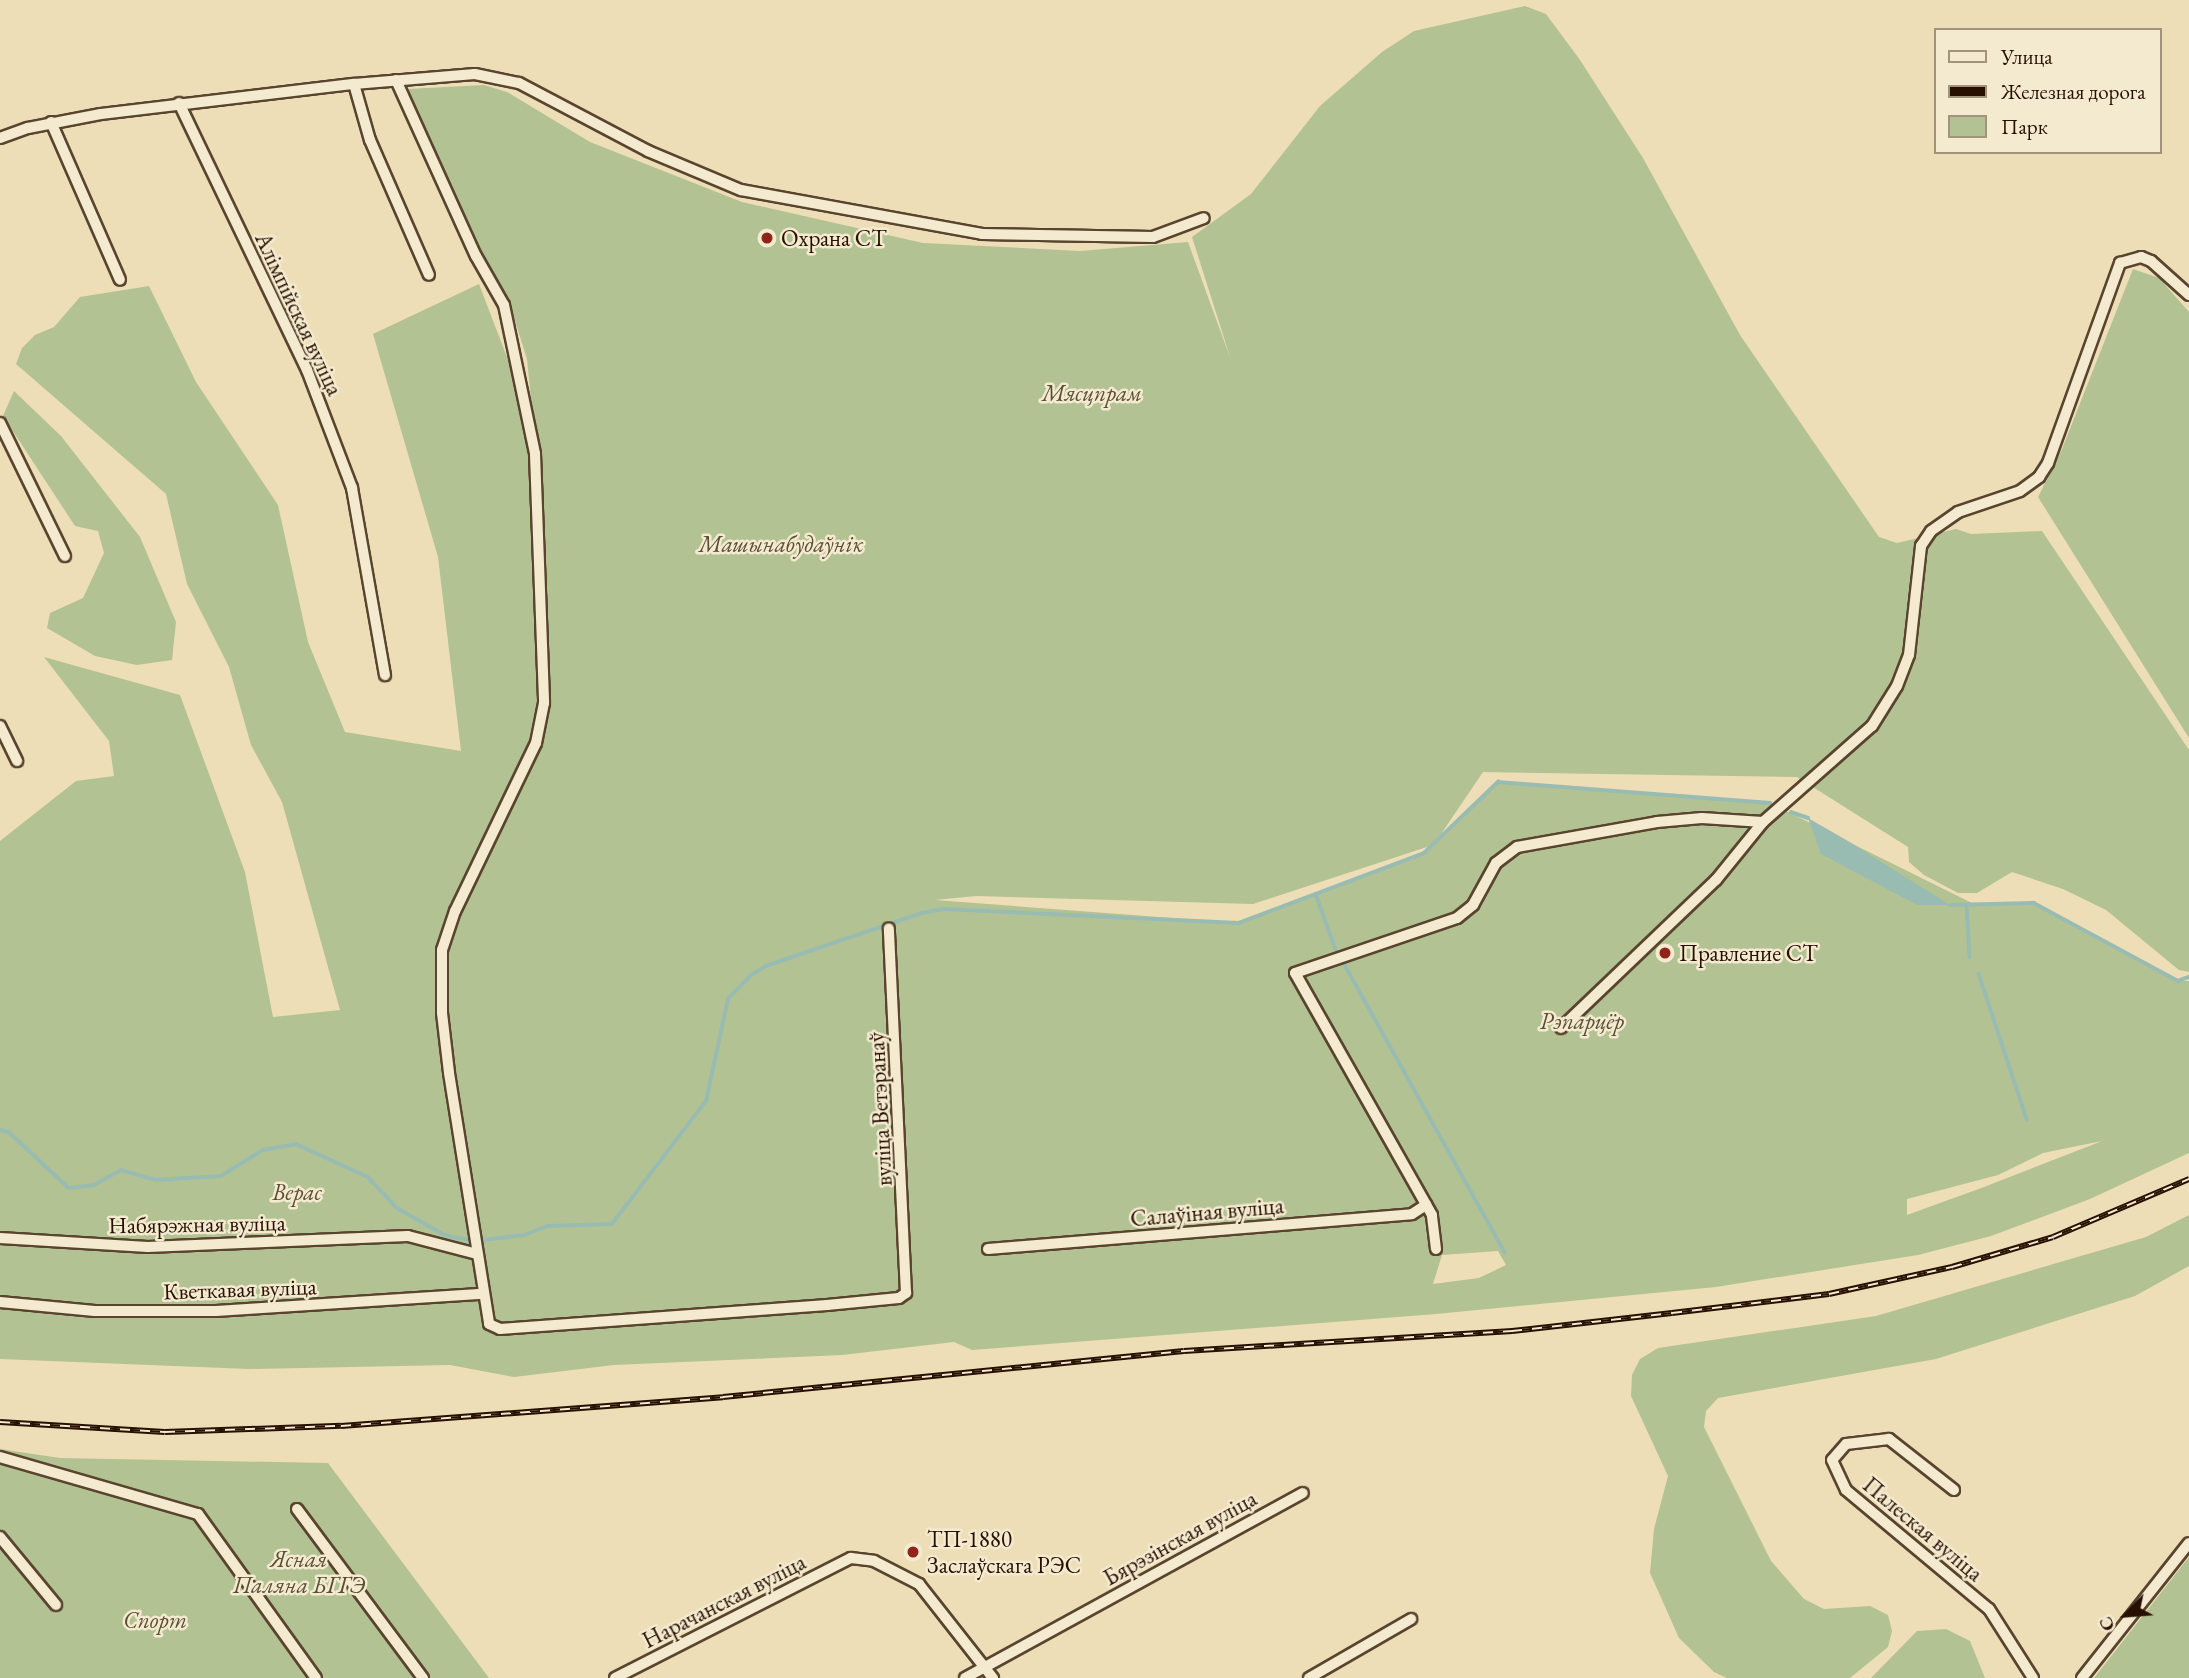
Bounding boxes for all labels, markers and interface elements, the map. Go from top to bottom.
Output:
legend [1934,28,2161,154]
text: Улица [2001,43,2053,70]
text: Железная дорога [2001,78,2146,105]
text: Парк [2001,113,2048,140]
place label: Охрана СТ [781,224,887,252]
street label: Алімпійская вуліца [249,228,349,400]
marker: Охрана СТ [759,230,775,246]
park label: Мясцпрам [1042,379,1142,407]
park label: Машынабудаўнік [699,530,863,558]
place label: Правление СТ [1679,939,1818,967]
marker: Правление СТ [1657,945,1673,961]
park label: Рэпарцёр [1540,1007,1624,1035]
street label: вуліца Ветэранаў [862,1031,898,1187]
park label: Верас [272,1178,322,1206]
street label: Салаўіная вуліца [1129,1192,1285,1232]
street label: Набярэжная вуліца [108,1209,286,1239]
street label: Кветкавая вуліца [163,1273,317,1305]
street label: Палеская вуліца [1857,1471,1989,1587]
street label: Бярэзінская вуліца [1098,1484,1262,1592]
place label: ТП-1880 Заслаўскага РЭС [927,1525,1081,1579]
marker: ТП-1880 Заслаўскага РЭС [905,1544,921,1560]
park label: Ясная Паляна БГГЭ [233,1545,365,1599]
street label: Нарачанская вуліца [638,1548,810,1654]
north arrow [2091,1580,2161,1650]
park label: Спорт [123,1606,187,1634]
text: С [2092,1613,2121,1635]

